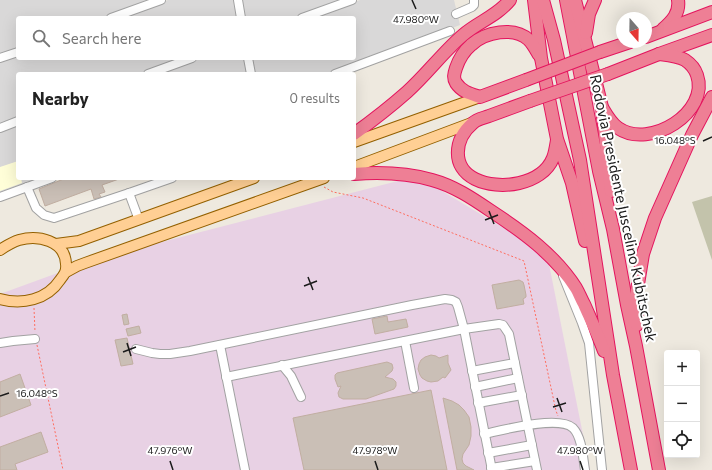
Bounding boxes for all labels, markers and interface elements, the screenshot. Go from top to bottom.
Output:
north arrow [616,12,652,48]
text: 47.980°W [393,13,439,25]
search box [16,16,356,60]
icon: search [30,27,52,49]
text: Search here [62,29,141,47]
street label: Rodovia Presidente Juscelino Kubitschek [587,73,661,343]
text: Nearby [32,88,89,109]
text: 0 results [289,90,340,106]
text: 16.048°S [654,134,696,146]
map controls [664,350,700,458]
button: + [664,350,700,386]
button: − [664,386,700,422]
text: 16.048°S [16,387,58,399]
button: locate [664,422,700,458]
text: 47.976°W [148,444,192,456]
text: 47.978°W [353,444,397,456]
text: 47.980°W [557,444,603,456]

